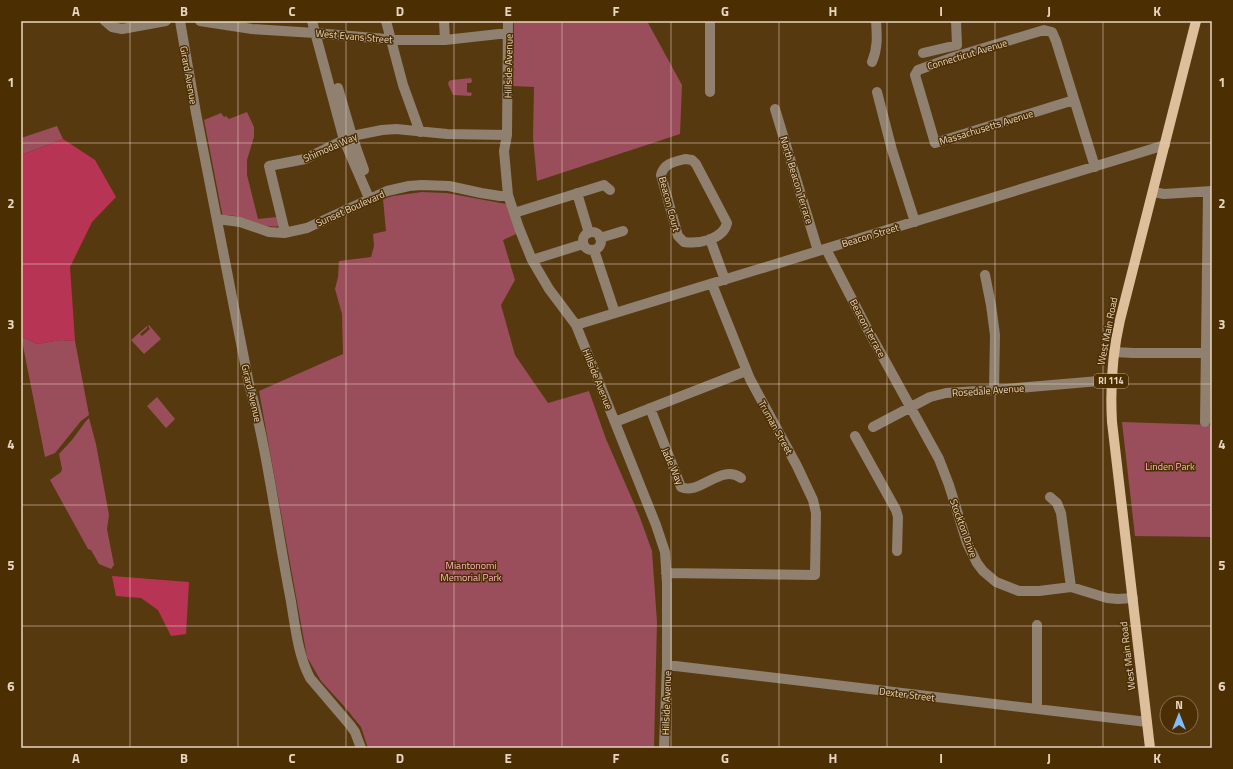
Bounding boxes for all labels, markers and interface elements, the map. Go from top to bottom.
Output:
text: A [72,1,80,21]
text: B [180,1,188,21]
text: C [288,1,296,21]
text: D [396,1,404,21]
text: E [504,1,512,21]
text: F [613,1,620,21]
text: G [721,1,729,21]
text: H [829,1,837,21]
text: I [939,1,943,21]
text: J [1047,1,1051,21]
text: K [1153,1,1161,21]
street label: West Evans Street [315,26,394,47]
street label: Hillside Avenue [500,34,517,98]
street label: Connecticut Avenue [925,35,1009,74]
street label: Girard Avenue [176,45,201,105]
text: 1 [7,72,15,92]
text: 1 [1218,72,1226,92]
street label: Massachusetts Avenue [937,106,1035,149]
street label: Shimoda Way [301,129,360,166]
street label: North Beacon Terrace [776,135,817,226]
street label: Beacon Court [655,175,684,234]
street label: Sunset Boulevard [313,187,387,230]
text: 2 [7,193,15,213]
text: 2 [1218,193,1226,213]
street label: Beacon Street [840,220,901,251]
street label: Beacon Terrace [846,296,889,360]
street label: West Main Road [1094,296,1121,366]
text: 3 [7,314,15,334]
text: 3 [1218,314,1226,334]
street label: Hillside Avenue [579,347,617,412]
street label: Girard Avenue [238,363,265,424]
road number: RI 114 [1094,374,1128,388]
street label: Rosedale Avenue [951,380,1025,400]
street label: Truman Street [754,397,797,457]
text: 4 [7,434,15,454]
text: 4 [1218,434,1226,454]
street label: Jade Way [658,445,687,487]
park label: Linden Park [1145,459,1195,474]
street label: Stockton Drive [946,497,981,560]
text: 5 [7,555,15,575]
text: 5 [1218,555,1226,575]
park label: Miantonomi Memorial Park [440,558,502,585]
street label: West Main Road [1116,621,1139,691]
street label: Hillside Avenue [658,671,675,735]
text: 6 [7,676,15,696]
text: 6 [1218,676,1226,696]
street label: Dexter Street [878,684,936,705]
north arrow [1159,695,1199,735]
text: N [1175,697,1183,713]
text: A [72,748,80,768]
text: B [180,748,188,768]
text: C [288,748,296,768]
text: D [396,748,404,768]
text: E [504,748,512,768]
text: F [613,748,620,768]
text: G [721,748,729,768]
text: H [829,748,837,768]
text: I [939,748,943,768]
text: J [1047,748,1051,768]
text: K [1153,748,1161,768]

